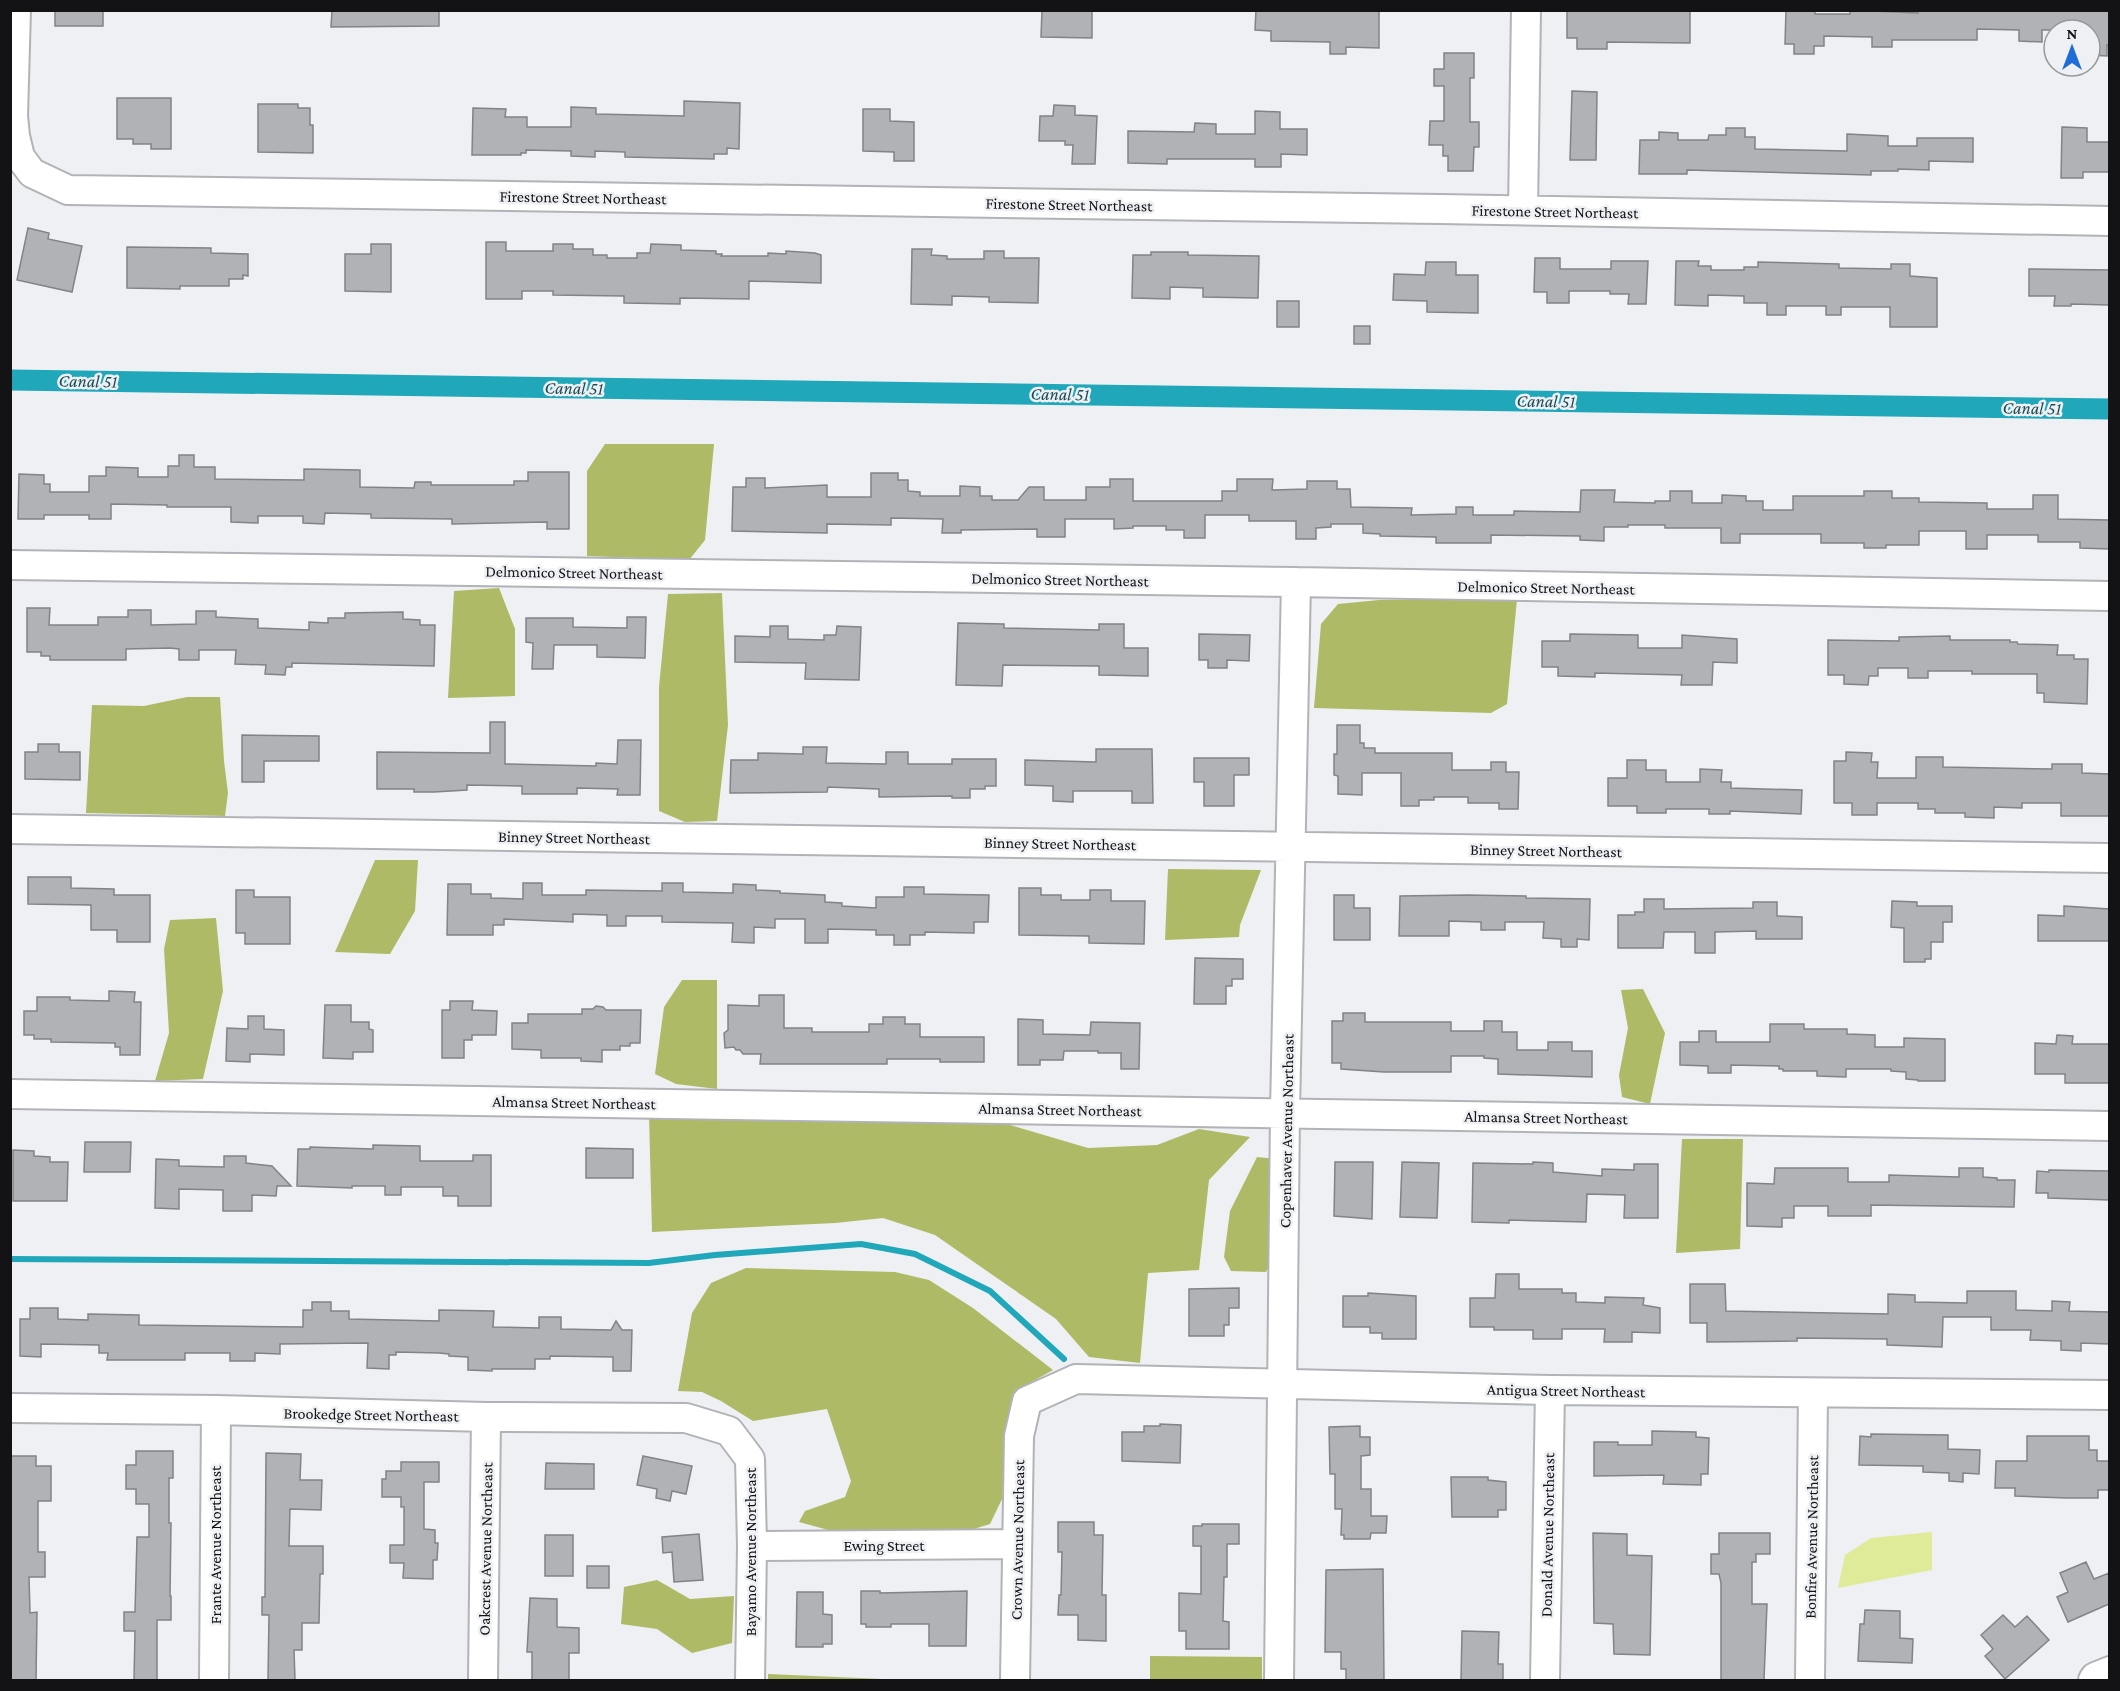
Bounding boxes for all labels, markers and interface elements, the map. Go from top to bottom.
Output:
north arrow [2042,18,2102,78]
text: N [2067,25,2078,42]
street label: Firestone Street Northeast [499,188,667,207]
street label: Firestone Street Northeast [985,195,1153,214]
street label: Firestone Street Northeast [1471,202,1639,221]
water label: Canal 51 [58,370,118,392]
water label: Canal 51 [544,377,604,399]
water label: Canal 51 [1030,383,1090,405]
water label: Canal 51 [1516,390,1576,412]
water label: Canal 51 [2002,397,2062,419]
street label: Delmonico Street Northeast [485,562,664,583]
street label: Delmonico Street Northeast [971,569,1150,590]
street label: Delmonico Street Northeast [1457,577,1636,598]
street label: Binney Street Northeast [498,828,651,848]
street label: Binney Street Northeast [984,834,1137,854]
street label: Binney Street Northeast [1470,841,1623,861]
street label: Copenhaver Avenue Northeast [1276,1033,1298,1228]
street label: Almansa Street Northeast [492,1093,656,1112]
street label: Almansa Street Northeast [978,1100,1142,1119]
street label: Almansa Street Northeast [1464,1108,1628,1127]
street label: Antigua Street Northeast [1487,1381,1646,1401]
street label: Brookedge Street Northeast [283,1404,459,1426]
street label: Donald Avenue Northeast [1538,1452,1557,1617]
street label: Bonfire Avenue Northeast [1802,1455,1821,1619]
street label: Crown Avenue Northeast [1008,1459,1027,1620]
street label: Oakcrest Avenue Northeast [475,1462,496,1636]
street label: Frante Avenue Northeast [207,1465,224,1624]
street label: Bayamo Avenue Northeast [742,1467,760,1636]
street label: Ewing Street [843,1537,925,1555]

